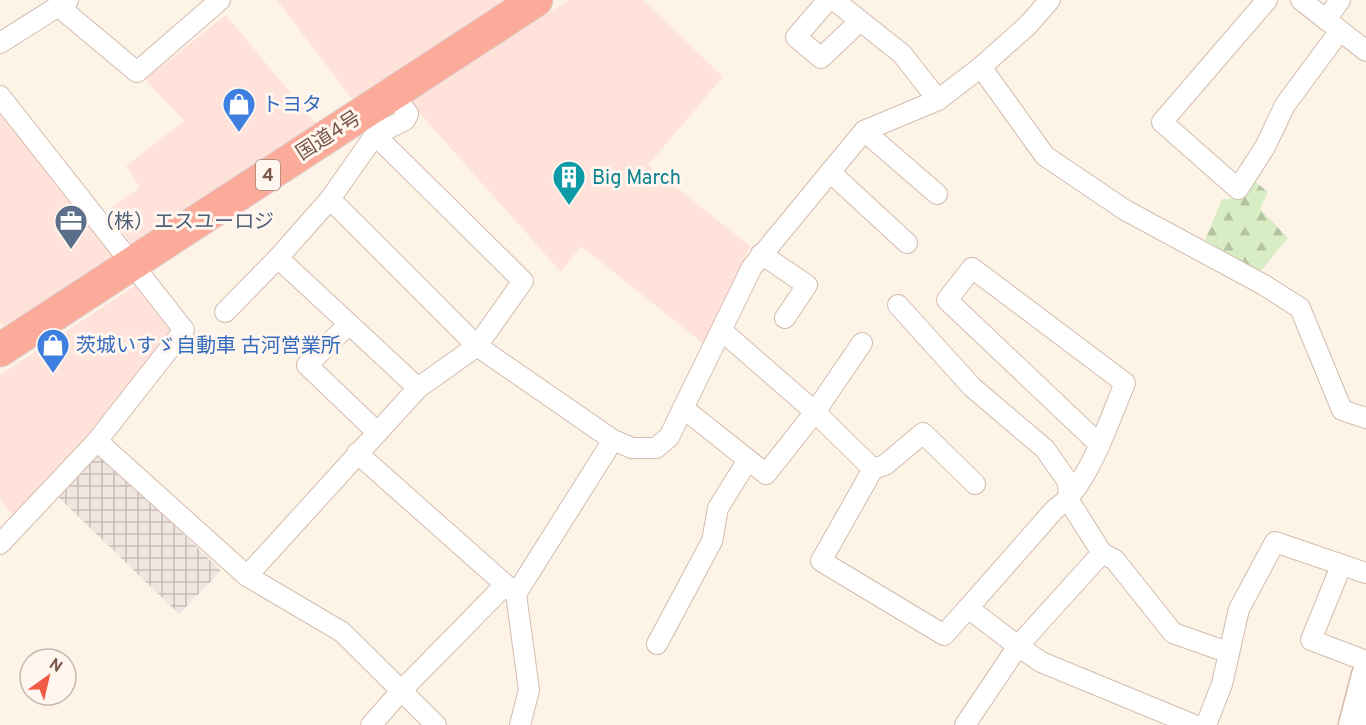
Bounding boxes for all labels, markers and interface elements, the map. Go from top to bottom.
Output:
shop icon: トヨタ [221,86,257,133]
place label: トヨタ [262,93,322,119]
street label: 国道4号 [292,106,367,167]
building icon: Big March [551,159,587,206]
road number: 4 [256,160,280,190]
place label: Big March [592,166,681,192]
office icon: （株）エスユーロジ [53,203,89,250]
place label: （株）エスユーロジ [94,210,274,236]
shop icon: 茨城いすゞ自動車 古河営業所 [35,327,71,374]
place label: 茨城いすゞ自動車 古河営業所 [76,334,341,360]
north arrow [18,647,78,707]
text: N [45,655,66,678]

